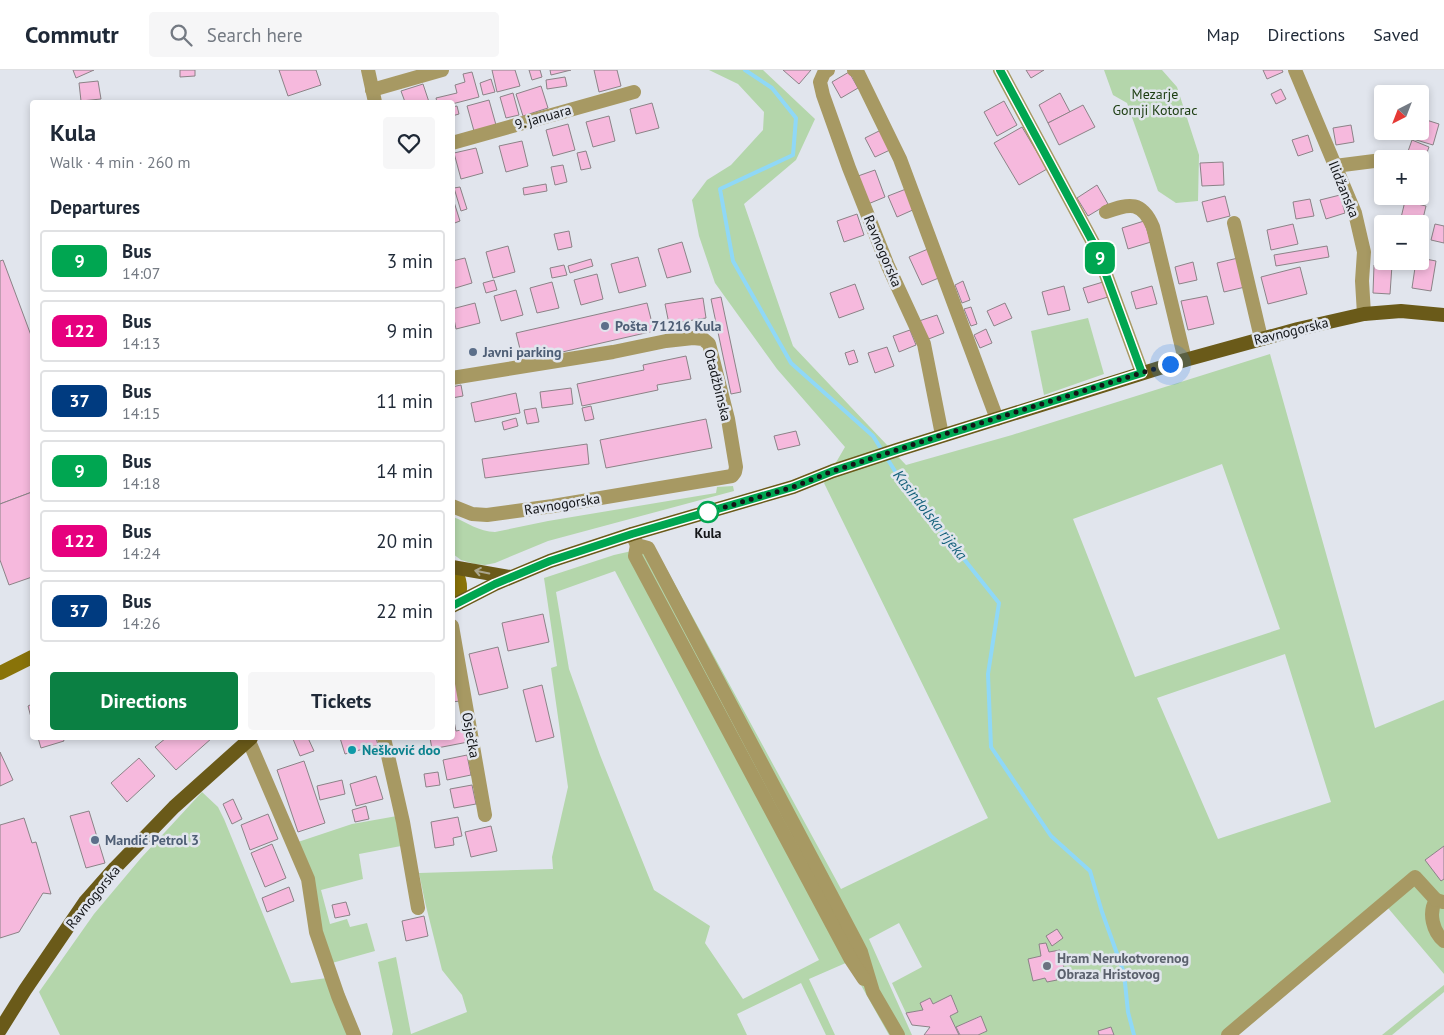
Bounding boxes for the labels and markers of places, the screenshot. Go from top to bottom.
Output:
place label: Pošta 71216 Kula [615,317,722,335]
marker: Pošta 71216 Kula [599,320,611,332]
place label: Javni parking [482,343,561,361]
marker: Javni parking [467,346,479,358]
marker: Kula [697,501,719,523]
place label: Kula [695,524,722,542]
place label: Nešković doo [362,741,441,759]
marker: Nešković doo [346,744,358,756]
place label: Mandić Petrol 3 [105,831,199,849]
marker: Mandić Petrol 3 [89,834,101,846]
place label: Hram Nerukotvorenog Obraza Hristovog [1057,949,1189,983]
marker: Hram Nerukotvorenog Obraza Hristovog [1041,960,1053,972]

